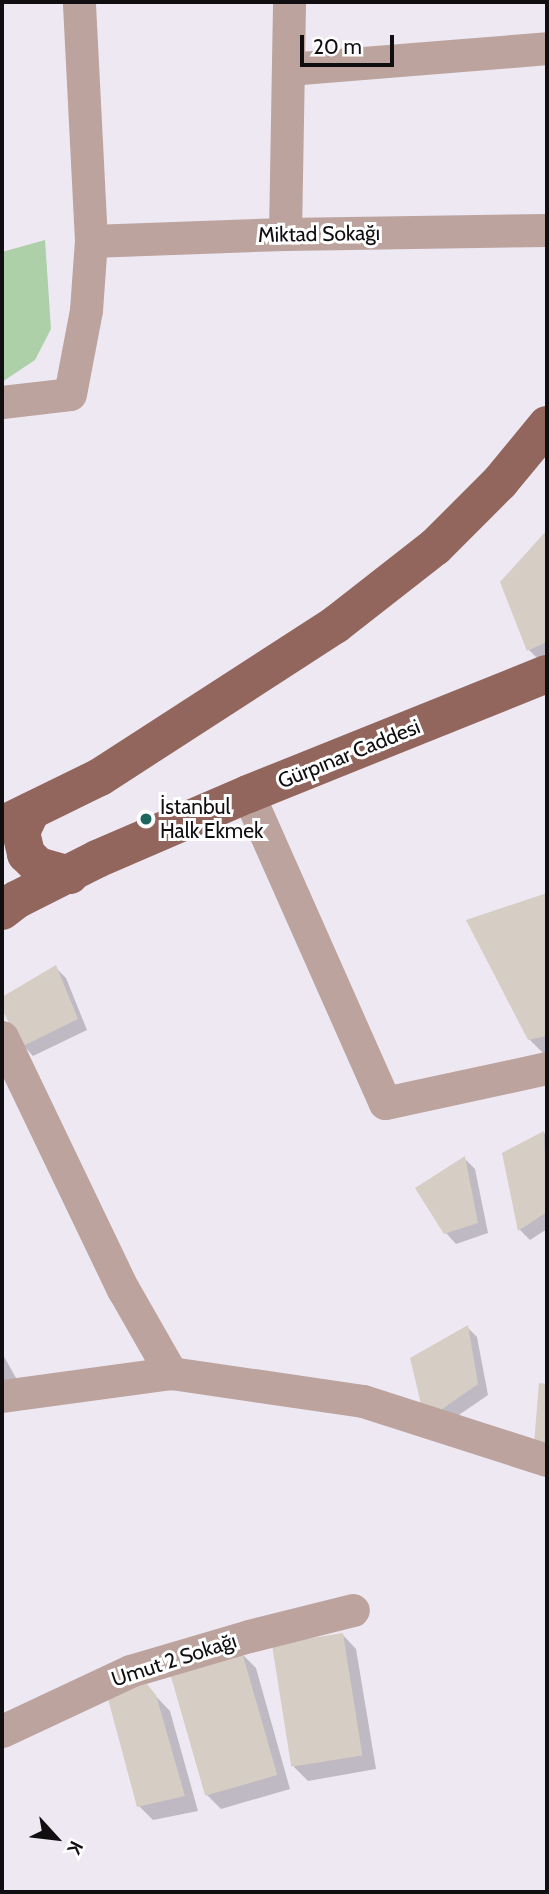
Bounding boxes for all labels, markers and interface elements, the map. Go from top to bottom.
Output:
scale bar [304,21,398,65]
text: 20 m [313,34,362,59]
street label: Miktad Sokağı [258,220,380,248]
street label: Gürpınar Caddesi [274,714,424,794]
place label: İstanbul Halk Ekmek [160,794,263,844]
marker: İstanbul Halk Ekmek [138,811,154,827]
street label: Umut 2 Sokağı [108,1628,240,1692]
north arrow [21,1803,91,1873]
text: K [62,1837,88,1858]

